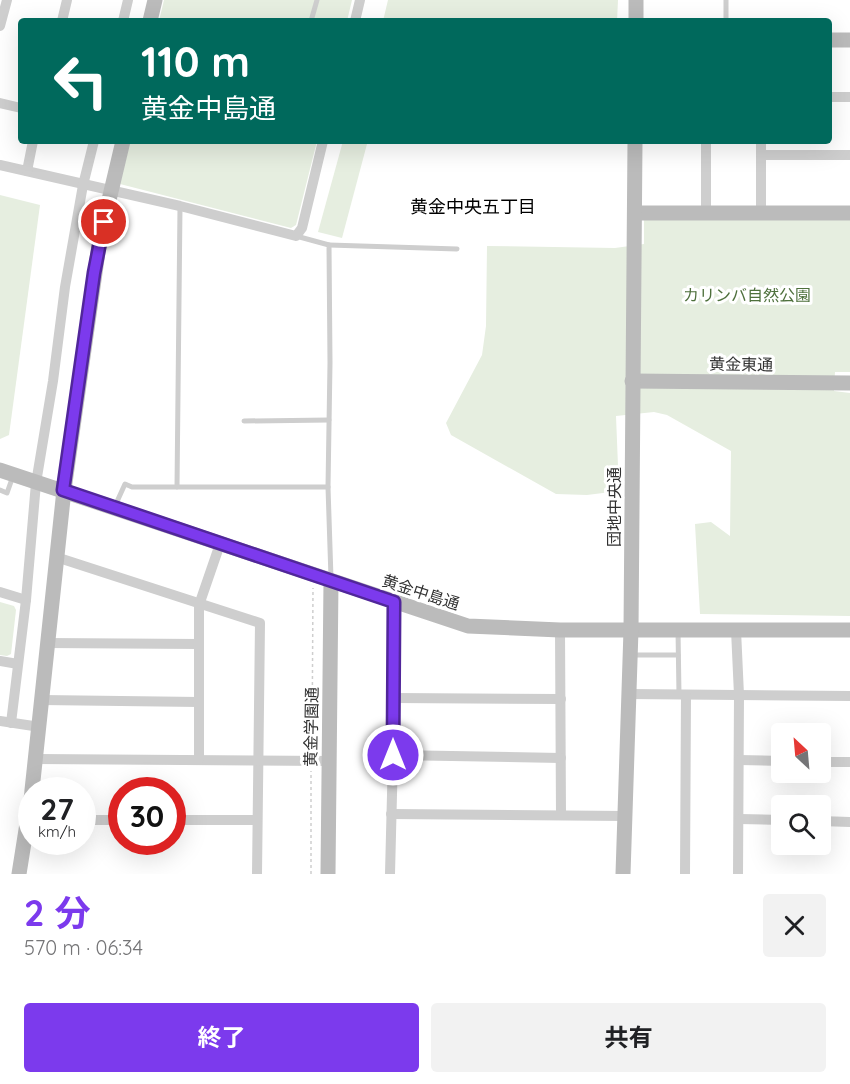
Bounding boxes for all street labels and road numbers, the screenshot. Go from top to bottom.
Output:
street label: 黄金東通 [709,353,773,375]
street label: 団地中央通 [604,467,624,547]
street label: 黄金中島通 [380,570,462,614]
street label: 黄金学園通 [300,687,322,767]

